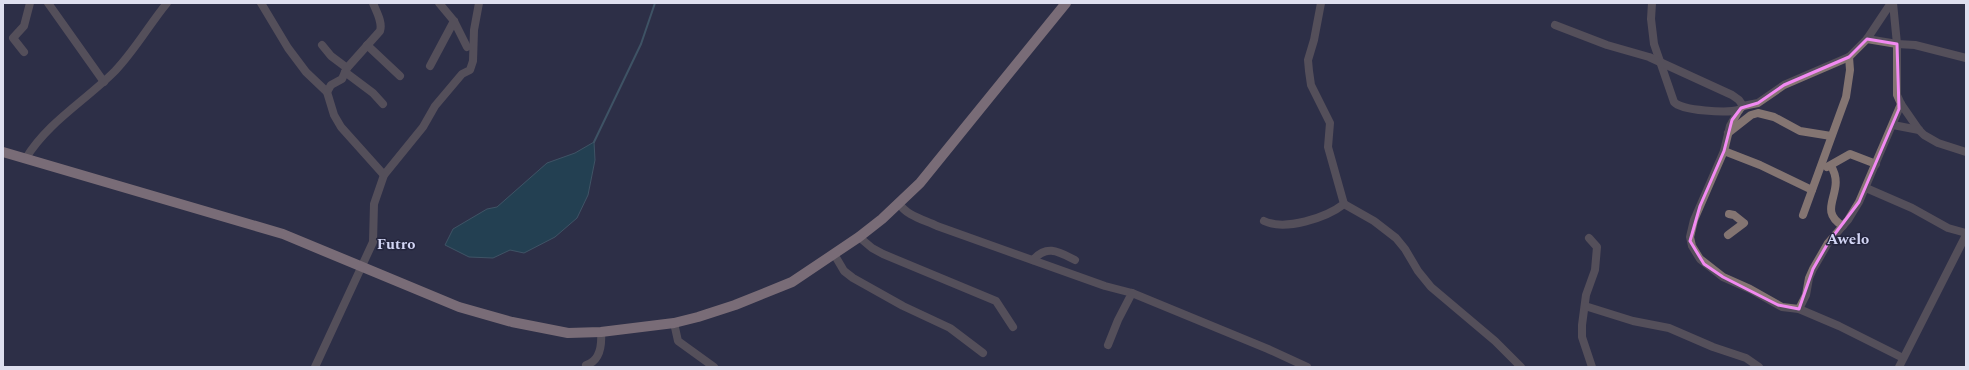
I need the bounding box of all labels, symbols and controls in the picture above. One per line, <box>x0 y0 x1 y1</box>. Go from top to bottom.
district label: Awelo <box>1827 228 1869 251</box>
district label: Futro <box>377 233 415 256</box>

